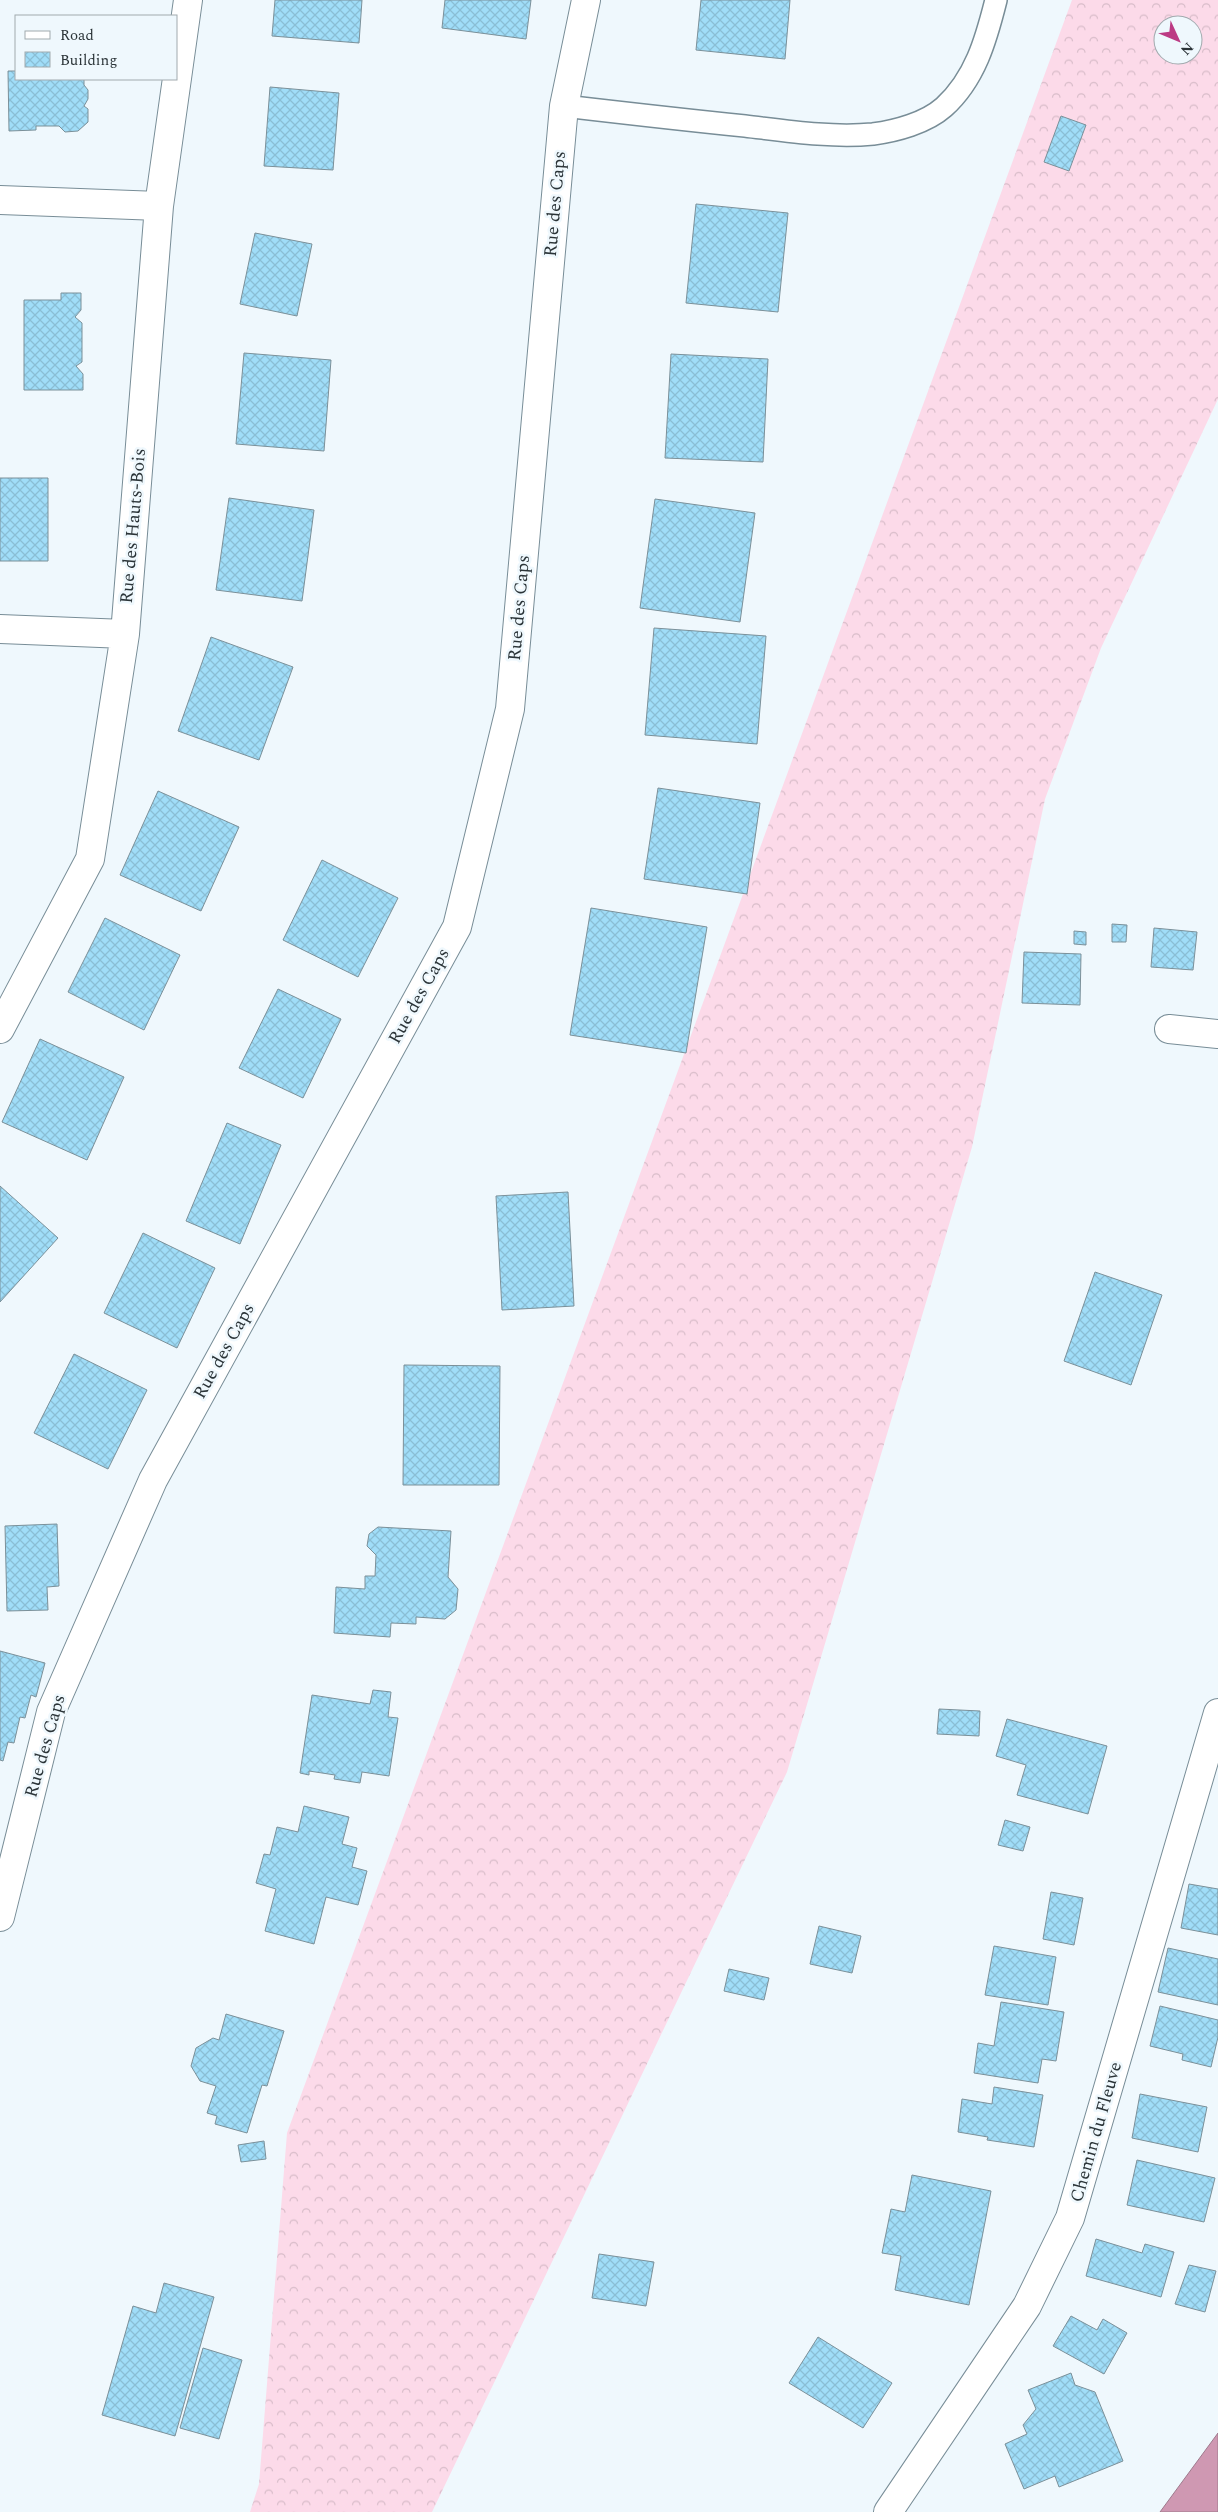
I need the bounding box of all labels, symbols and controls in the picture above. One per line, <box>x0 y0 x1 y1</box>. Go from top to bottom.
legend <box>15 15 178 80</box>
north arrow <box>1153 15 1203 65</box>
text: Road <box>60 24 94 47</box>
text: N <box>1175 37 1199 60</box>
text: Building <box>60 49 117 72</box>
street label: Rue des Caps <box>537 150 573 258</box>
street label: Rue des Hauts-Bois <box>113 447 153 605</box>
street label: Rue des Caps <box>501 554 537 662</box>
street label: Rue des Caps <box>381 943 457 1049</box>
street label: Rue des Caps <box>186 1298 262 1404</box>
street label: Rue des Caps <box>17 1691 73 1801</box>
street label: Chemin du Fleuve <box>1063 2059 1129 2205</box>

